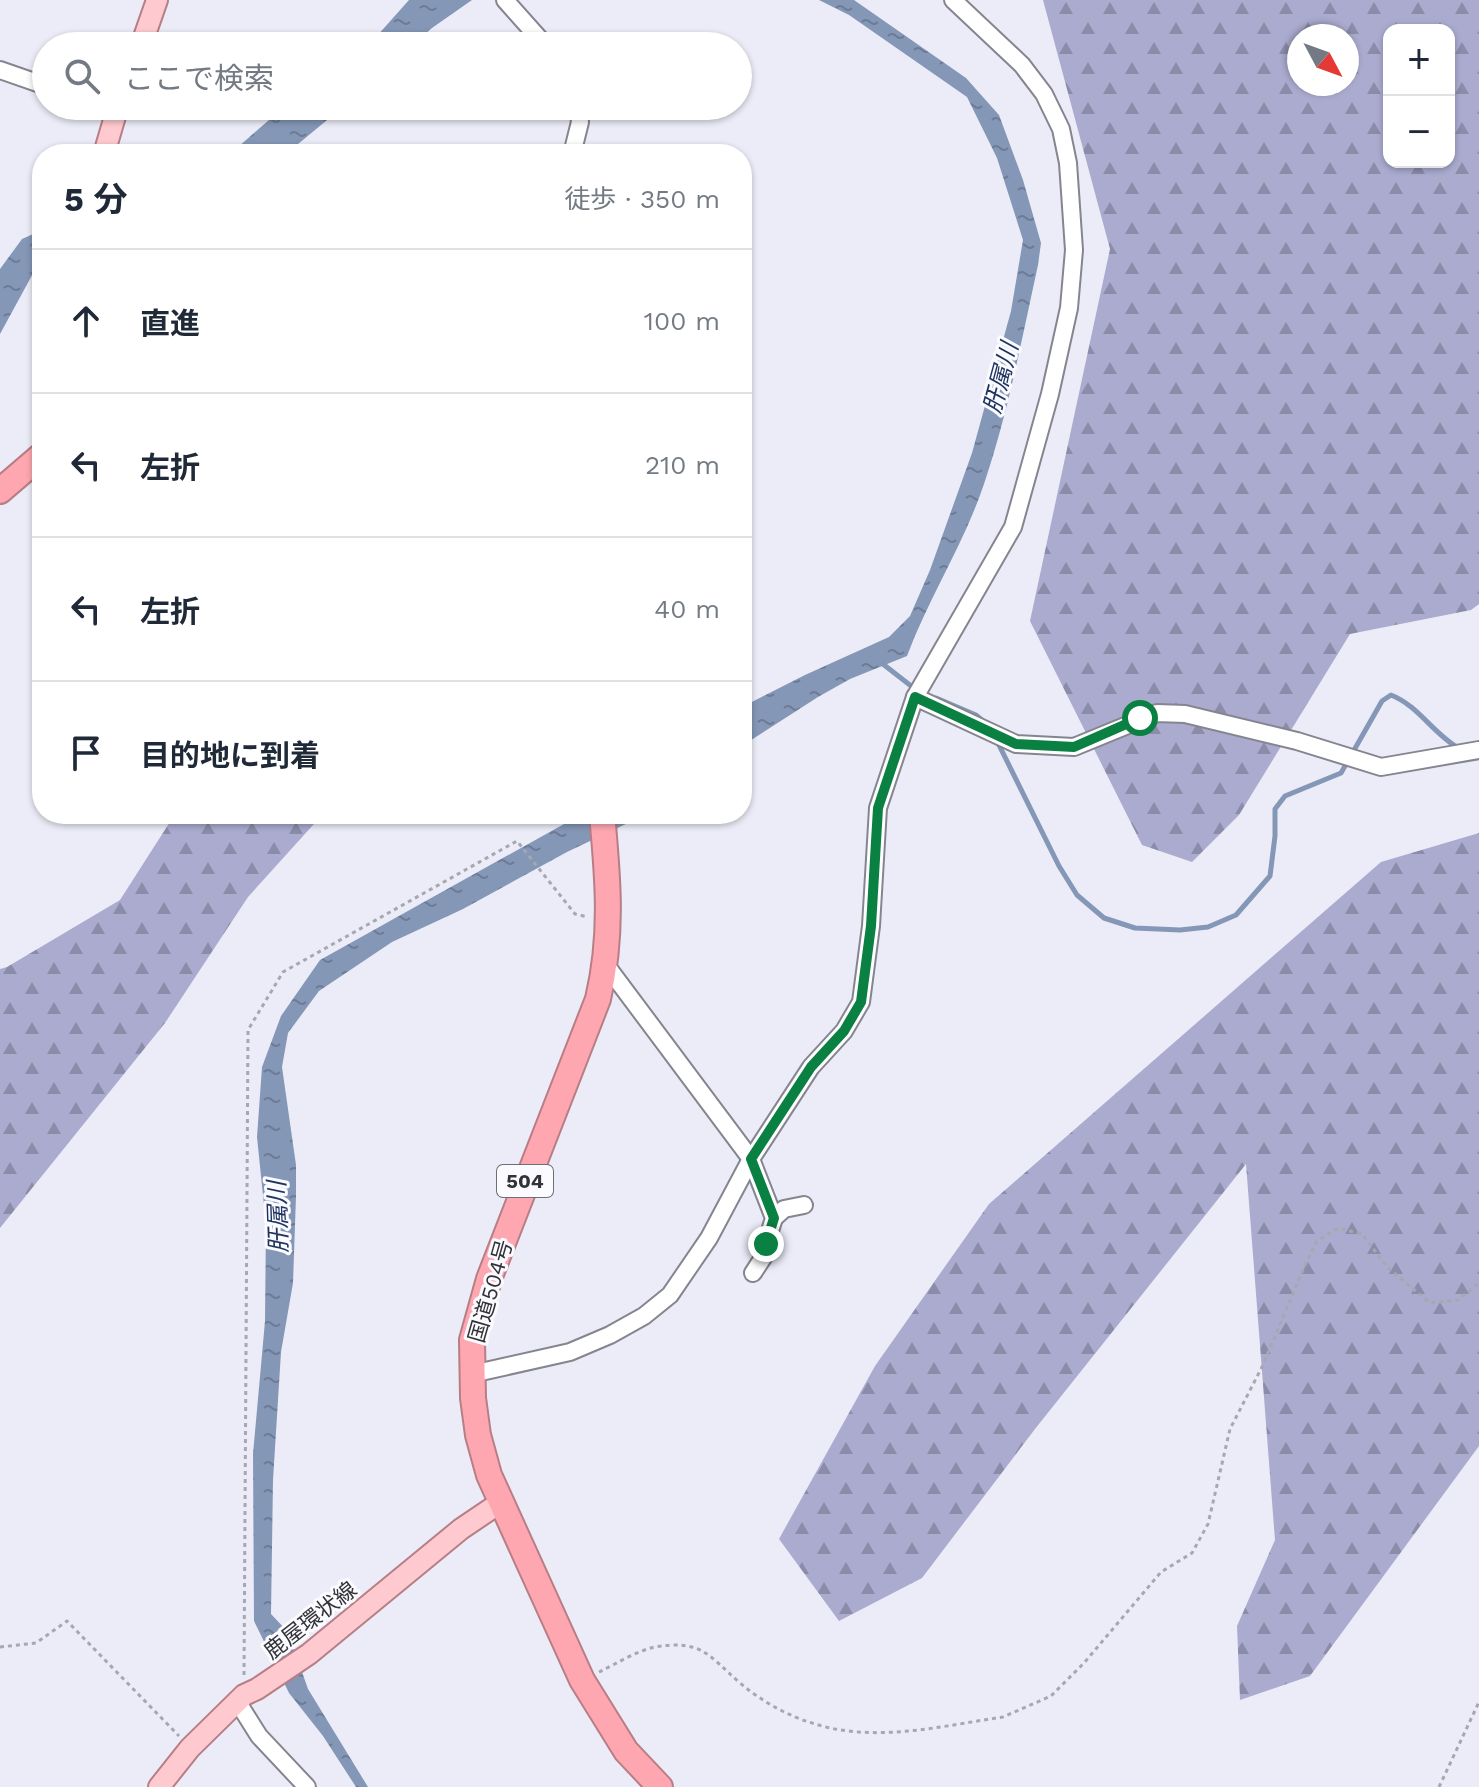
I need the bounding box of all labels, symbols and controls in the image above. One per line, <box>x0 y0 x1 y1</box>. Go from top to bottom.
north arrow <box>1287 24 1359 96</box>
map controls <box>1383 24 1455 168</box>
button: + <box>1383 24 1455 96</box>
search box <box>32 32 752 120</box>
icon: search <box>60 54 104 98</box>
text: ここで検索 <box>124 61 274 96</box>
button: − <box>1383 96 1455 168</box>
text: 5 分 <box>64 179 128 219</box>
text: 徒歩 · 350 m <box>564 184 720 214</box>
icon: ahead <box>64 299 108 343</box>
text: 直進 <box>140 306 200 341</box>
text: 100 m <box>644 306 720 336</box>
water label: 肝属川 <box>978 337 1025 416</box>
icon: left <box>64 443 108 487</box>
text: 左折 <box>140 450 200 485</box>
text: 210 m <box>645 450 720 480</box>
icon: left <box>64 587 108 631</box>
text: 左折 <box>140 594 200 629</box>
text: 40 m <box>654 594 720 624</box>
route start <box>1122 700 1158 736</box>
icon: arrive <box>64 731 108 775</box>
text: 目的地に到着 <box>140 738 320 773</box>
road number: 504 <box>497 1165 553 1197</box>
water label: 肝属川 <box>263 1178 293 1253</box>
route end <box>748 1226 784 1262</box>
street label: 国道504号 <box>464 1237 517 1346</box>
street label: 鹿屋環状線 <box>259 1577 361 1664</box>

